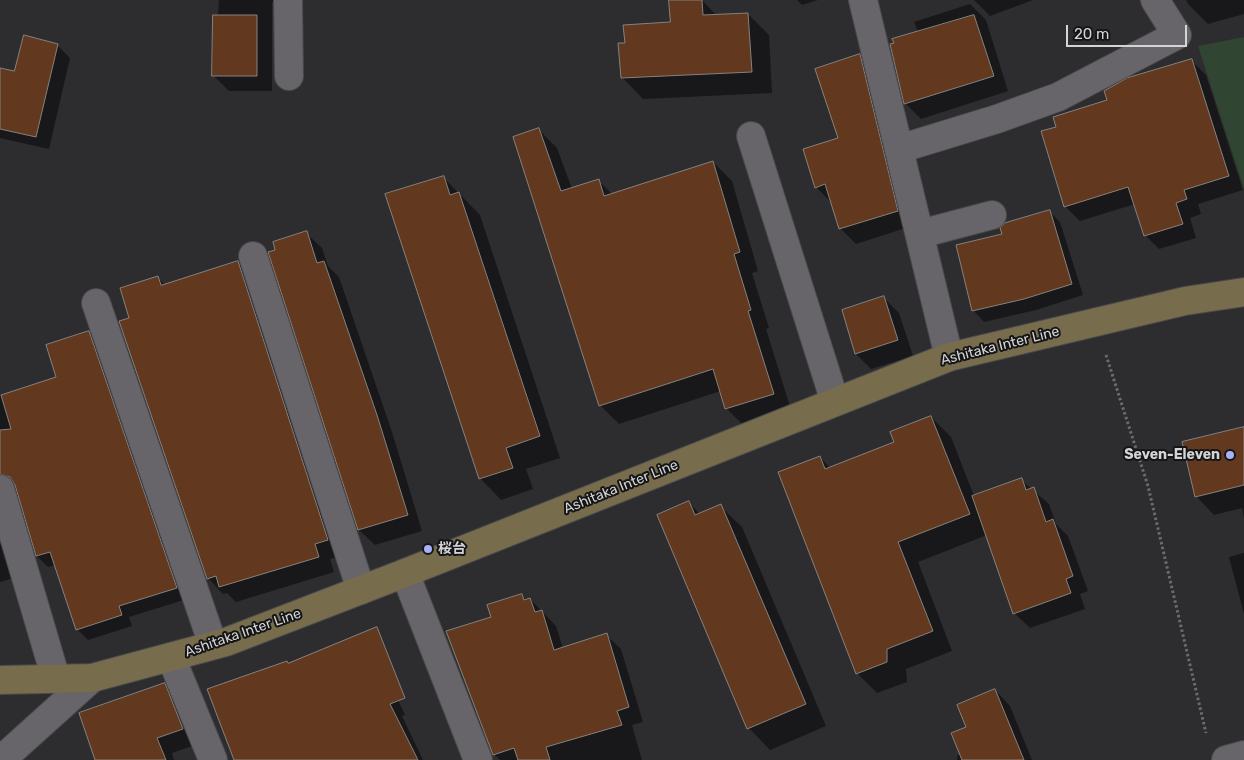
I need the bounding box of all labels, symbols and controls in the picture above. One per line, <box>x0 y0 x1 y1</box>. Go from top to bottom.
scale bar <box>1069 15 1190 47</box>
text: 20 m <box>1074 25 1109 43</box>
street label: Ashitaka Inter Line <box>939 323 1061 369</box>
place label: Seven-Eleven <box>1124 447 1220 463</box>
marker: Seven-Eleven <box>1224 449 1236 461</box>
street label: Ashitaka Inter Line <box>561 456 681 518</box>
place label: 桜台 <box>438 541 466 557</box>
marker: 桜台 <box>422 543 434 555</box>
street label: Ashitaka Inter Line <box>183 605 303 661</box>

